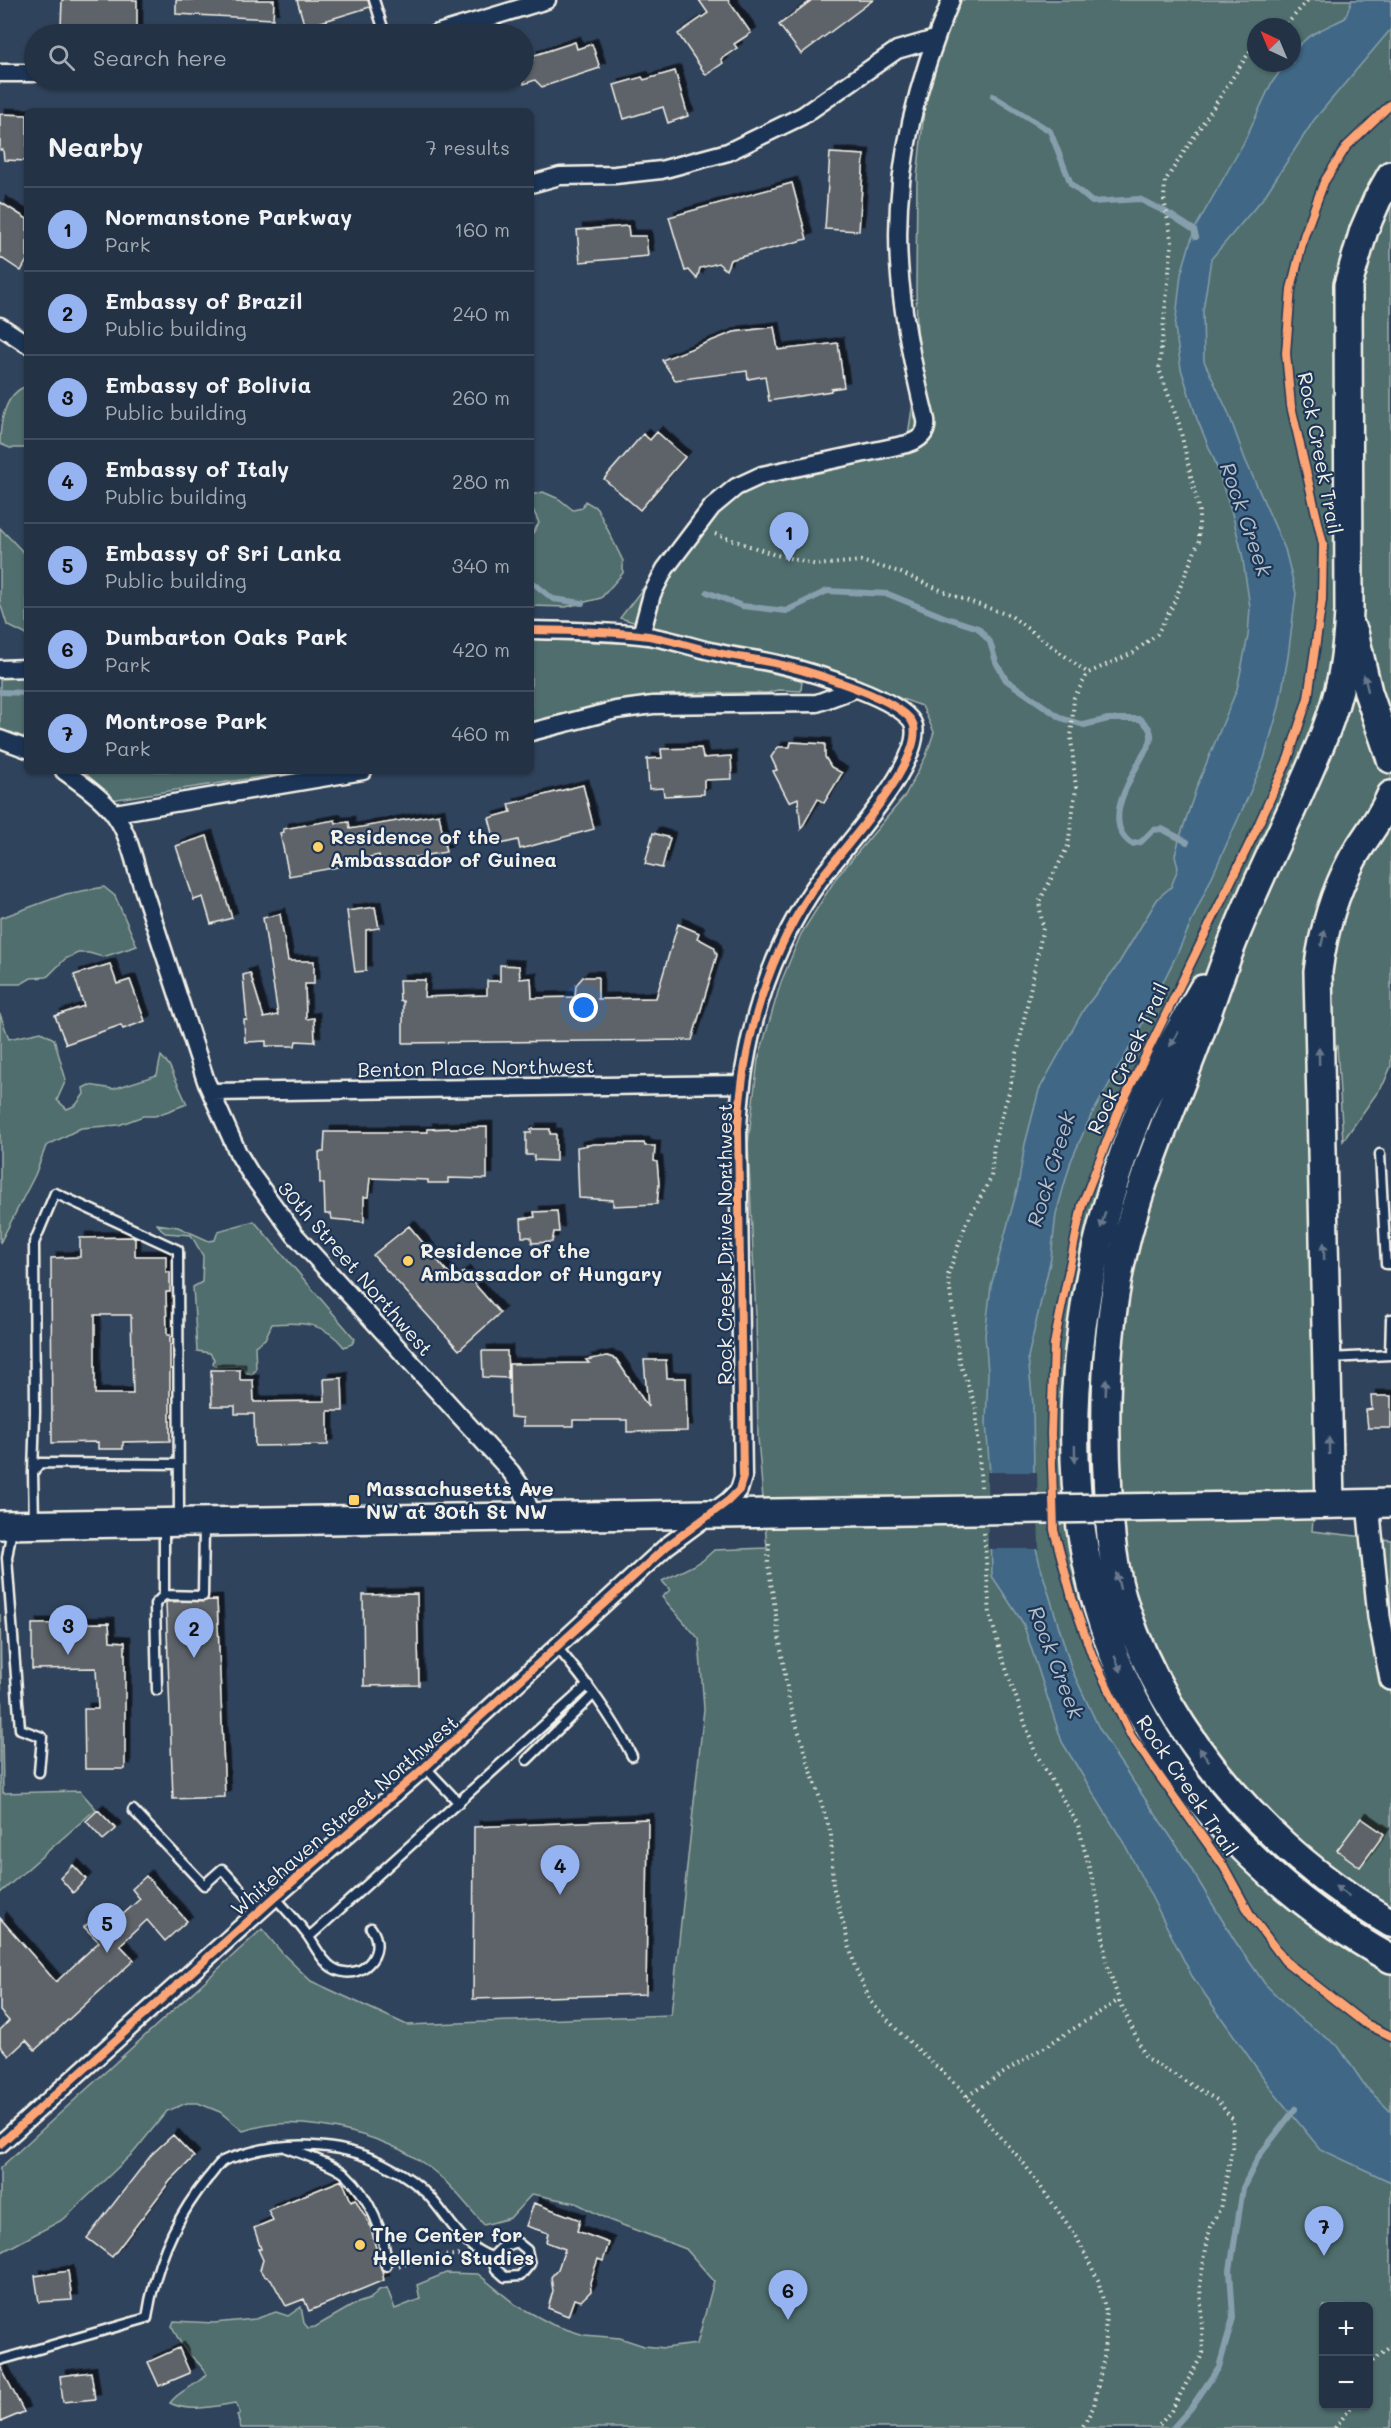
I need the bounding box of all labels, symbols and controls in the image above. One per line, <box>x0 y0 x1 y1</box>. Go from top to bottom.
north arrow <box>1247 18 1301 72</box>
search box <box>24 24 534 90</box>
icon: search <box>45 41 78 74</box>
text: Search here <box>93 43 227 72</box>
text: Nearby <box>48 130 143 164</box>
text: 7 results <box>426 134 510 160</box>
text: Normanstone Parkway <box>105 202 352 231</box>
text: 1 <box>63 216 72 242</box>
text: 160 m <box>454 216 510 242</box>
text: Park <box>105 231 150 257</box>
text: Embassy of Brazil <box>105 286 302 315</box>
text: 2 <box>62 300 73 326</box>
text: 240 m <box>452 300 510 326</box>
text: Public building <box>105 315 247 341</box>
text: Embassy of Bolivia <box>105 370 311 399</box>
street label: Rock Creek Trail <box>1293 370 1349 536</box>
text: 3 <box>62 384 74 410</box>
text: 260 m <box>452 384 510 410</box>
text: Public building <box>105 399 247 425</box>
text: Embassy of Italy <box>105 454 289 483</box>
water label: Rock Creek <box>1215 458 1279 580</box>
text: 4 <box>61 468 74 494</box>
text: 280 m <box>452 468 510 494</box>
text: Public building <box>105 483 247 509</box>
pin: 1 <box>770 512 808 562</box>
text: Embassy of Sri Lanka <box>105 538 342 567</box>
text: 5 <box>62 552 73 578</box>
text: 340 m <box>452 552 510 578</box>
text: Public building <box>105 567 247 593</box>
text: Dumbarton Oaks Park <box>105 622 348 651</box>
text: 6 <box>61 636 74 662</box>
text: 420 m <box>452 636 510 662</box>
text: Park <box>105 651 150 677</box>
one-way arrow <box>1361 674 1371 693</box>
text: Montrose Park <box>105 706 267 735</box>
text: 7 <box>62 720 73 746</box>
text: 460 m <box>452 720 510 746</box>
text: Park <box>105 735 150 761</box>
place label: Residence of the Ambassador of Guinea <box>330 823 557 872</box>
marker: Residence of the Ambassador of Guinea <box>311 840 325 854</box>
one-way arrow <box>1319 929 1329 948</box>
street label: Rock Creek Trail <box>1080 978 1174 1138</box>
your location <box>569 993 598 1022</box>
one-way arrow <box>1169 1030 1179 1047</box>
one-way arrow <box>1314 1047 1324 1066</box>
street label: Benton Place Northwest <box>357 1052 595 1082</box>
street label: Rock Creek Drive Northwest <box>711 1103 737 1385</box>
water label: Rock Creek <box>1020 1107 1081 1230</box>
street label: 30th Street Northwest <box>273 1175 439 1361</box>
one-way arrow <box>1098 1211 1107 1229</box>
place label: Residence of the Ambassador of Hungary <box>420 1237 662 1286</box>
one-way arrow <box>1319 1241 1329 1260</box>
marker: Residence of the Ambassador of Hungary <box>401 1254 415 1268</box>
one-way arrow <box>1101 1377 1111 1396</box>
one-way arrow <box>1324 1436 1333 1455</box>
one-way arrow <box>1071 1445 1080 1464</box>
place label: Massachusetts Ave NW at 30th St NW <box>366 1475 554 1524</box>
marker: Massachusetts Ave NW at 30th St NW <box>347 1493 361 1507</box>
one-way arrow <box>1113 1572 1122 1590</box>
water label: Rock Creek <box>1023 1602 1091 1723</box>
pin: 3 <box>48 1606 88 1655</box>
pin: 2 <box>174 1608 214 1658</box>
one-way arrow <box>1113 1656 1123 1674</box>
street label: Whitehaven Street Northwest <box>225 1709 463 1921</box>
street label: Rock Creek Trail <box>1131 1710 1245 1860</box>
one-way arrow <box>1198 1747 1210 1762</box>
pin: 4 <box>540 1846 580 1895</box>
one-way arrow <box>1334 1885 1350 1897</box>
pin: 5 <box>88 1904 126 1953</box>
pin: 7 <box>1304 2206 1344 2256</box>
place label: The Center for Hellenic Studies <box>372 2221 534 2270</box>
marker: The Center for Hellenic Studies <box>353 2238 367 2252</box>
pin: 6 <box>768 2270 808 2320</box>
map controls <box>1319 2302 1373 2410</box>
button: + <box>1319 2302 1373 2356</box>
button: − <box>1319 2356 1373 2410</box>

